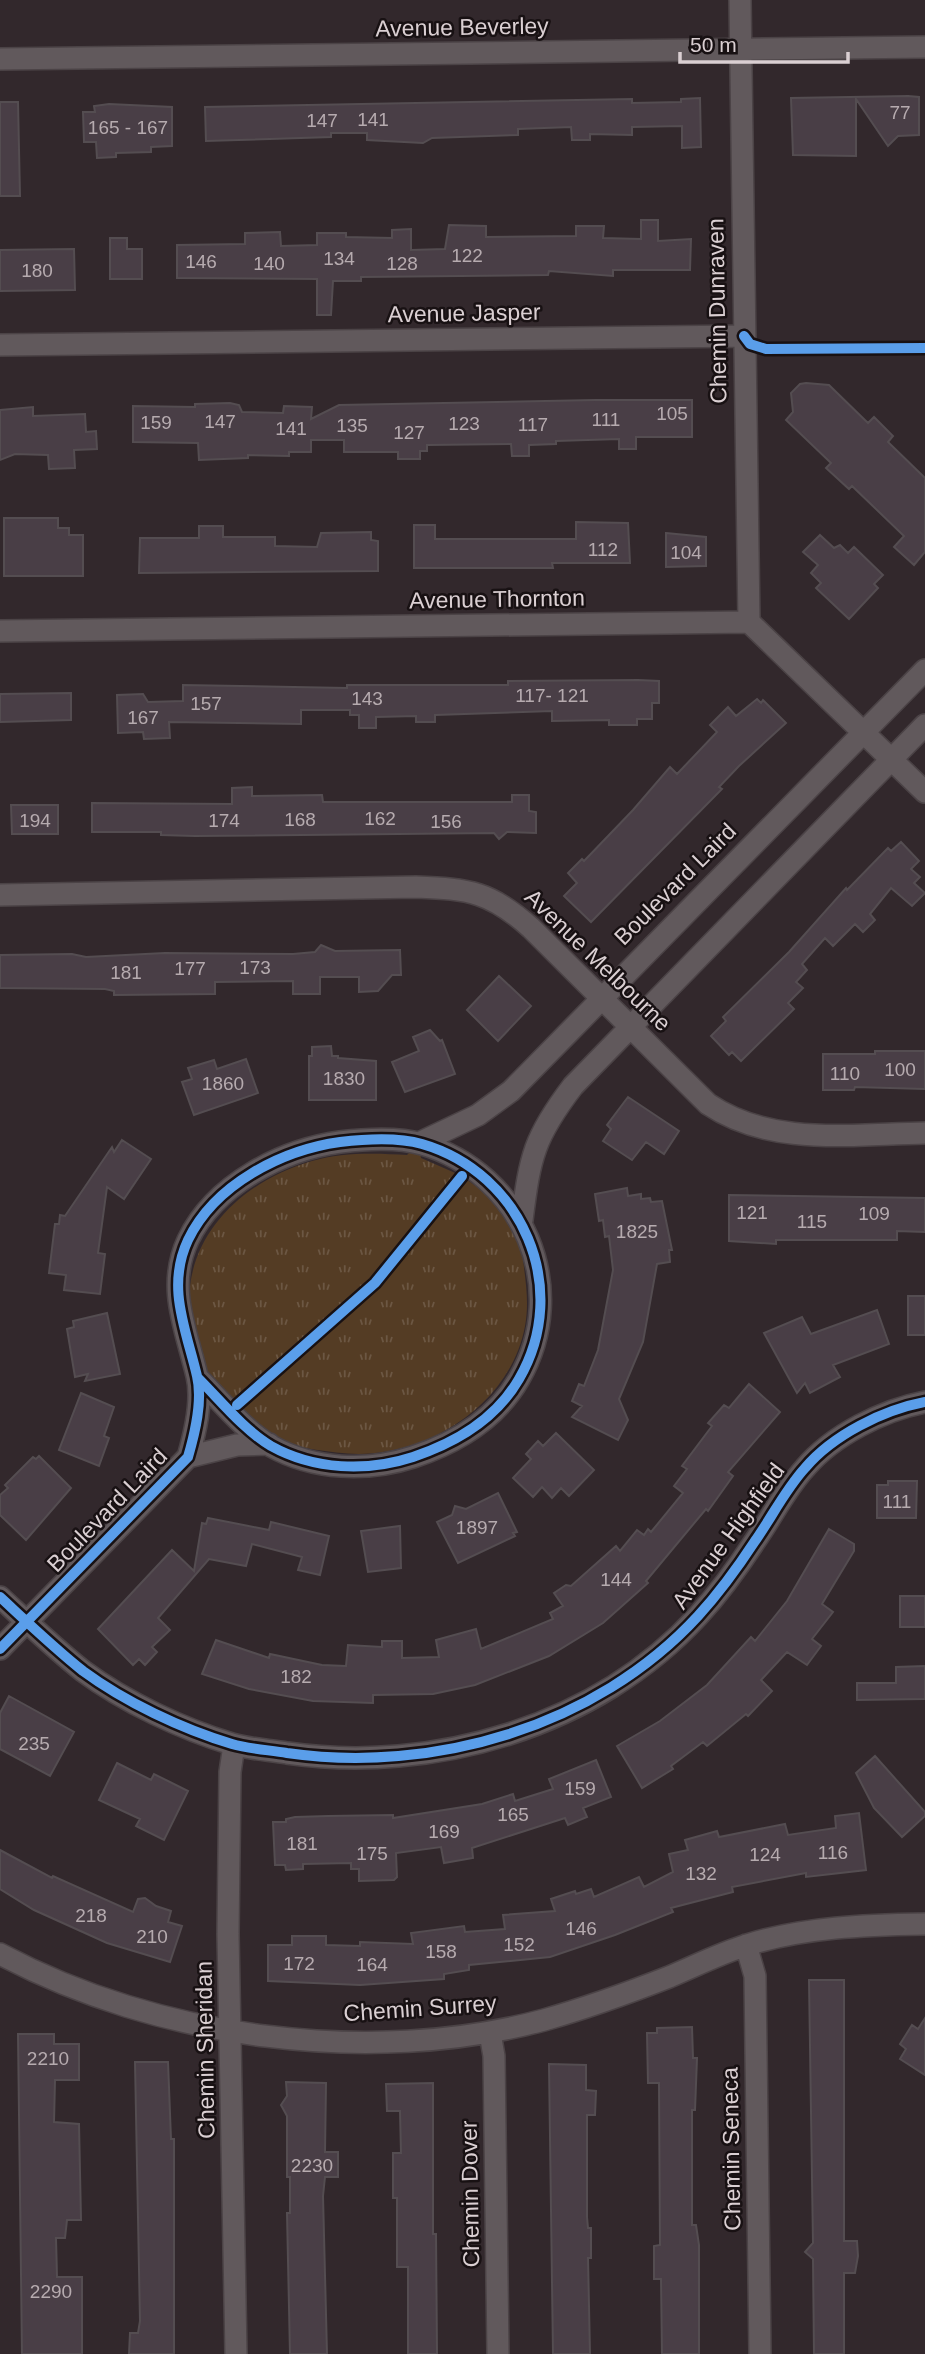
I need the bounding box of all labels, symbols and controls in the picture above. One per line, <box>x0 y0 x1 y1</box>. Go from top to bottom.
street label: Avenue Beverley <box>375 12 549 42</box>
scale bar <box>680 21 848 65</box>
text: 50 m <box>690 33 737 56</box>
house number: 77 <box>889 102 911 123</box>
house number: 141 <box>357 109 389 130</box>
house number: 147 <box>306 110 338 131</box>
house number: 165 - 167 <box>88 117 168 138</box>
street label: Chemin Dunraven <box>702 218 732 404</box>
house number: 122 <box>451 245 483 266</box>
house number: 134 <box>323 248 355 269</box>
house number: 146 <box>185 251 217 272</box>
house number: 140 <box>253 253 285 274</box>
house number: 128 <box>386 253 418 274</box>
house number: 180 <box>21 260 53 281</box>
street label: Avenue Jasper <box>387 299 541 327</box>
house number: 105 <box>656 403 688 424</box>
house number: 111 <box>592 409 620 430</box>
house number: 147 <box>204 411 236 432</box>
house number: 159 <box>140 412 172 433</box>
house number: 123 <box>448 413 480 434</box>
house number: 117 <box>518 414 548 435</box>
house number: 135 <box>336 415 368 436</box>
house number: 141 <box>275 418 307 439</box>
house number: 127 <box>393 422 425 443</box>
house number: 112 <box>588 539 618 560</box>
house number: 104 <box>670 542 702 563</box>
street label: Avenue Thornton <box>409 584 585 614</box>
house number: 117- 121 <box>515 685 589 706</box>
house number: 143 <box>351 688 383 709</box>
house number: 157 <box>190 693 222 714</box>
house number: 167 <box>127 707 159 728</box>
house number: 162 <box>364 808 396 829</box>
house number: 168 <box>284 809 316 830</box>
house number: 194 <box>19 810 51 831</box>
house number: 174 <box>208 810 240 831</box>
house number: 156 <box>430 811 462 832</box>
street label: Boulevard Laird <box>609 818 741 950</box>
street label: Avenue Melbourne <box>520 884 676 1036</box>
house number: 173 <box>239 957 271 978</box>
house number: 177 <box>174 958 206 979</box>
house number: 181 <box>110 962 142 983</box>
house number: 100 <box>884 1059 916 1080</box>
house number: 110 <box>830 1063 860 1084</box>
house number: 1830 <box>323 1068 365 1089</box>
house number: 1860 <box>202 1073 244 1094</box>
house number: 121 <box>736 1202 768 1223</box>
house number: 109 <box>858 1203 890 1224</box>
house number: 115 <box>797 1211 827 1232</box>
house number: 1825 <box>616 1221 658 1242</box>
street label: Boulevard Laird <box>42 1443 172 1577</box>
street label: Avenue Highfield <box>666 1458 790 1614</box>
house number: 111 <box>883 1491 911 1512</box>
house number: 1897 <box>456 1517 498 1538</box>
house number: 144 <box>600 1569 632 1590</box>
house number: 182 <box>280 1666 312 1687</box>
house number: 235 <box>18 1733 50 1754</box>
house number: 159 <box>564 1778 596 1799</box>
house number: 165 <box>497 1804 529 1825</box>
house number: 169 <box>428 1821 460 1842</box>
house number: 181 <box>286 1833 318 1854</box>
house number: 116 <box>818 1842 848 1863</box>
house number: 175 <box>356 1843 388 1864</box>
house number: 124 <box>749 1844 781 1865</box>
house number: 132 <box>685 1863 717 1884</box>
house number: 218 <box>75 1905 107 1926</box>
house number: 146 <box>565 1918 597 1939</box>
house number: 210 <box>136 1926 168 1947</box>
house number: 152 <box>503 1934 535 1955</box>
house number: 158 <box>425 1941 457 1962</box>
house number: 172 <box>283 1953 315 1974</box>
house number: 164 <box>356 1954 388 1975</box>
street label: Chemin Sheridan <box>190 1961 220 2139</box>
street label: Chemin Surrey <box>343 1990 498 2026</box>
house number: 2210 <box>27 2048 69 2069</box>
street label: Chemin Seneca <box>717 2067 745 2231</box>
street label: Chemin Dover <box>456 2120 484 2268</box>
house number: 2230 <box>291 2155 333 2176</box>
house number: 2290 <box>30 2281 72 2302</box>

